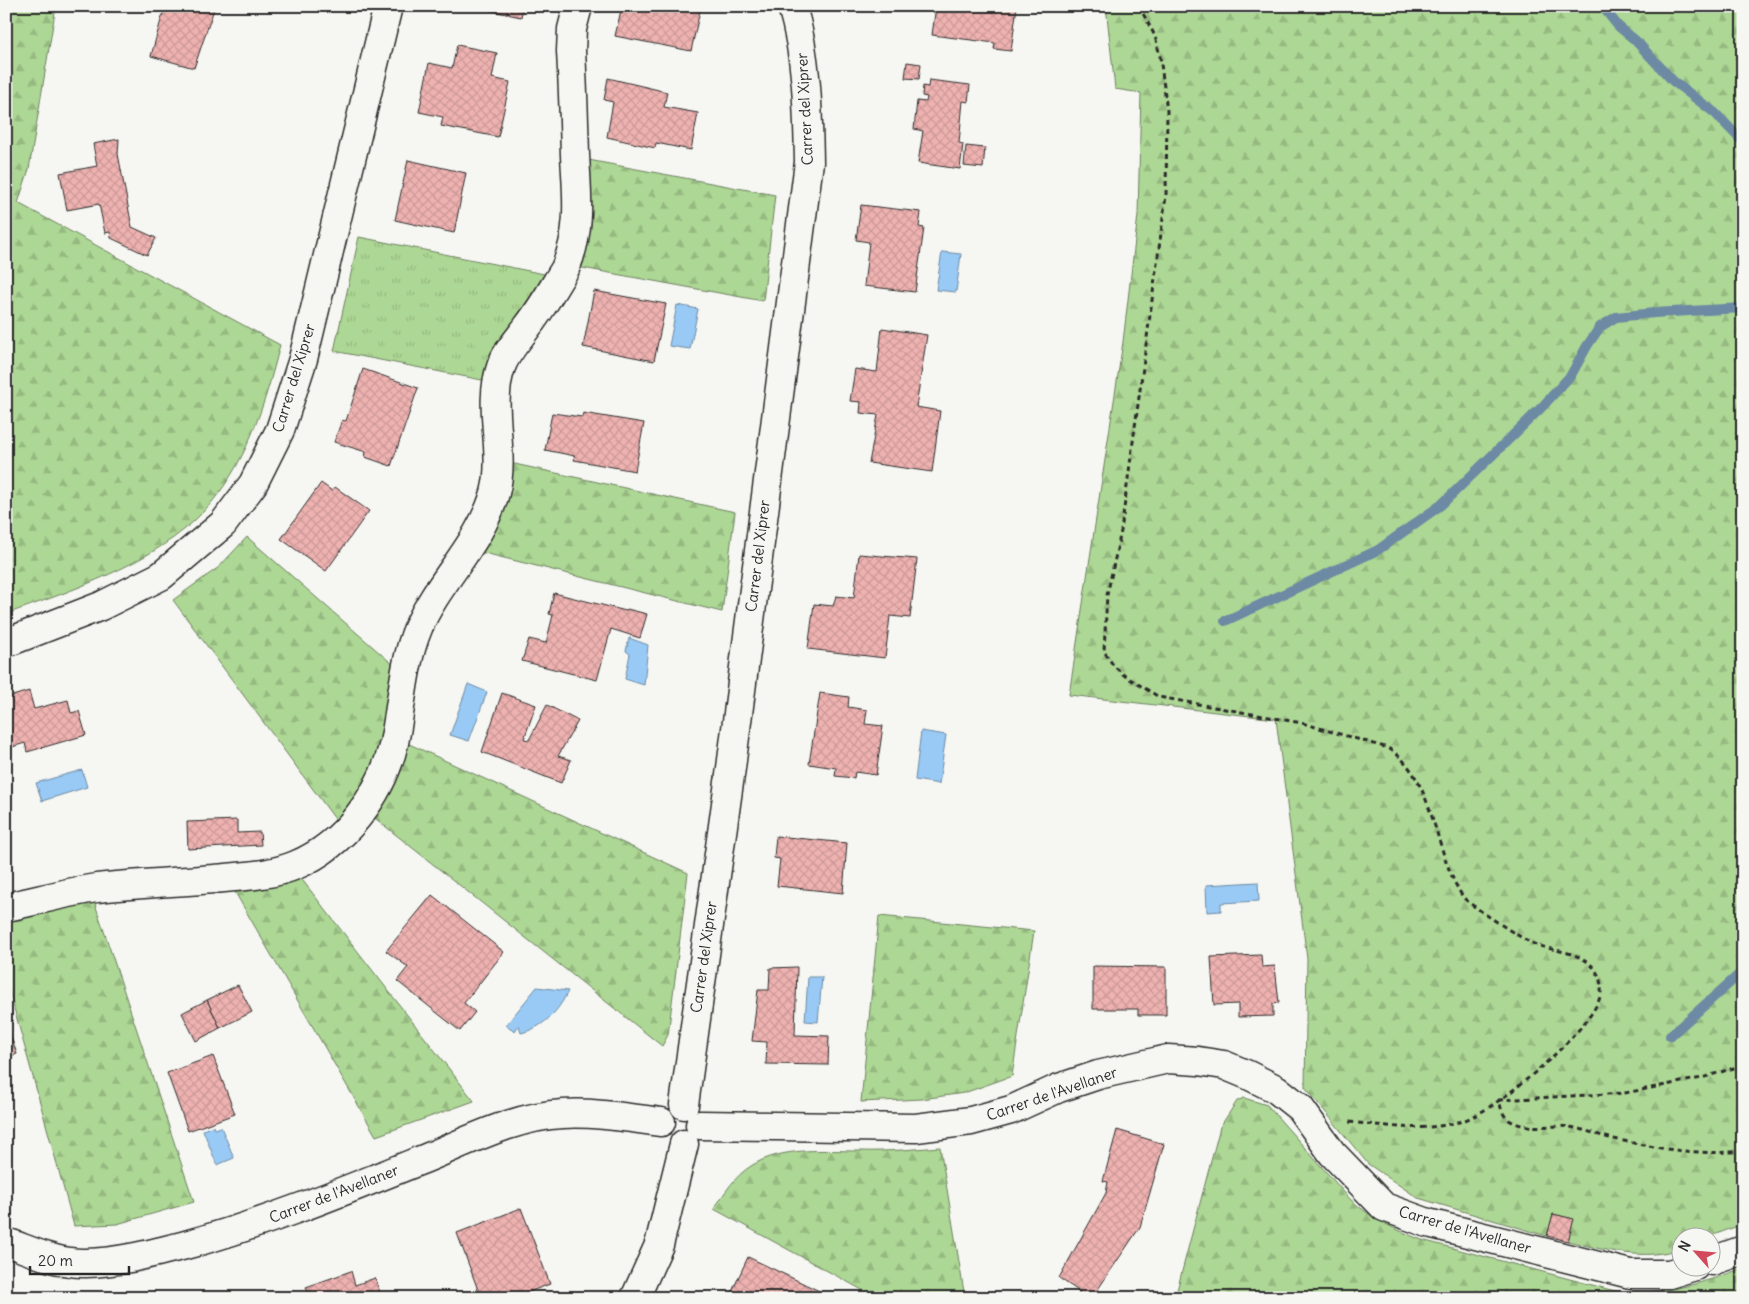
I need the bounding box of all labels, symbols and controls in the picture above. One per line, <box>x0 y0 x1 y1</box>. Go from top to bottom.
street label: Carrer del Xiprer <box>792 52 817 166</box>
street label: Carrer del Xiprer <box>268 321 319 435</box>
street label: Carrer del Xiprer <box>741 499 774 613</box>
street label: Carrer del Xiprer <box>686 900 721 1014</box>
street label: Carrer de l'Avellaner <box>984 1062 1120 1125</box>
street label: Carrer de l'Avellaner <box>266 1160 401 1227</box>
street label: Carrer de l'Avellaner <box>1397 1202 1534 1258</box>
north arrow <box>1672 1226 1722 1276</box>
text: N <box>1674 1238 1695 1254</box>
scale bar <box>30 1244 129 1276</box>
text: 20 m <box>38 1251 73 1270</box>

